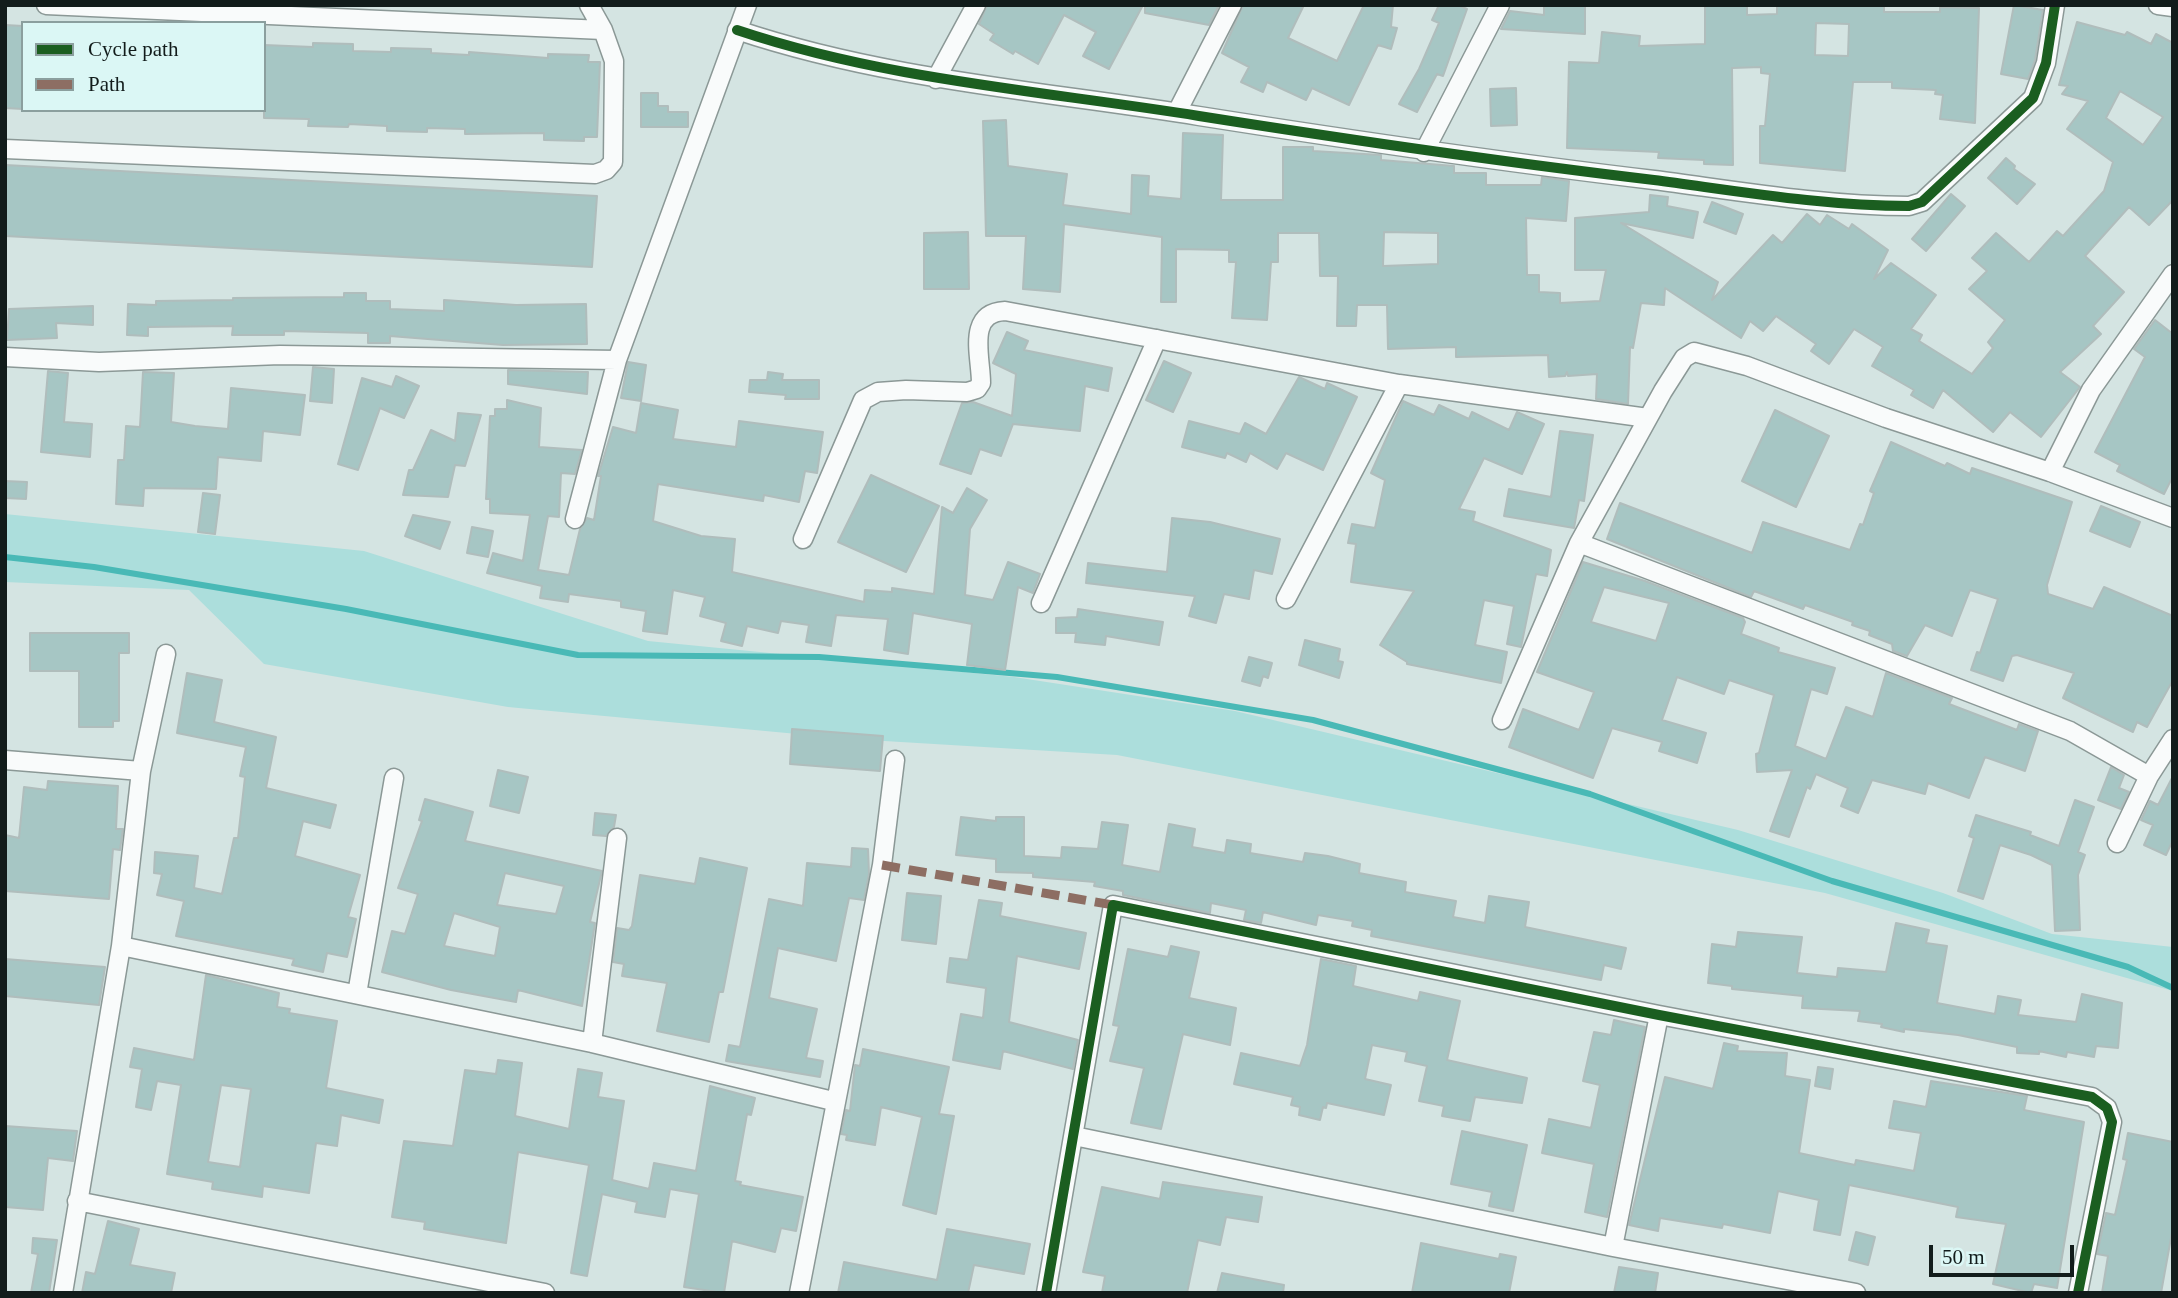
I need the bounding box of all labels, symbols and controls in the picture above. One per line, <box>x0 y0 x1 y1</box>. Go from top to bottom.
legend <box>21 21 266 112</box>
text: Cycle path <box>88 37 178 61</box>
text: Path <box>88 72 125 96</box>
scale bar <box>1933 1232 2078 1276</box>
text: 50 m <box>1942 1245 1985 1269</box>

